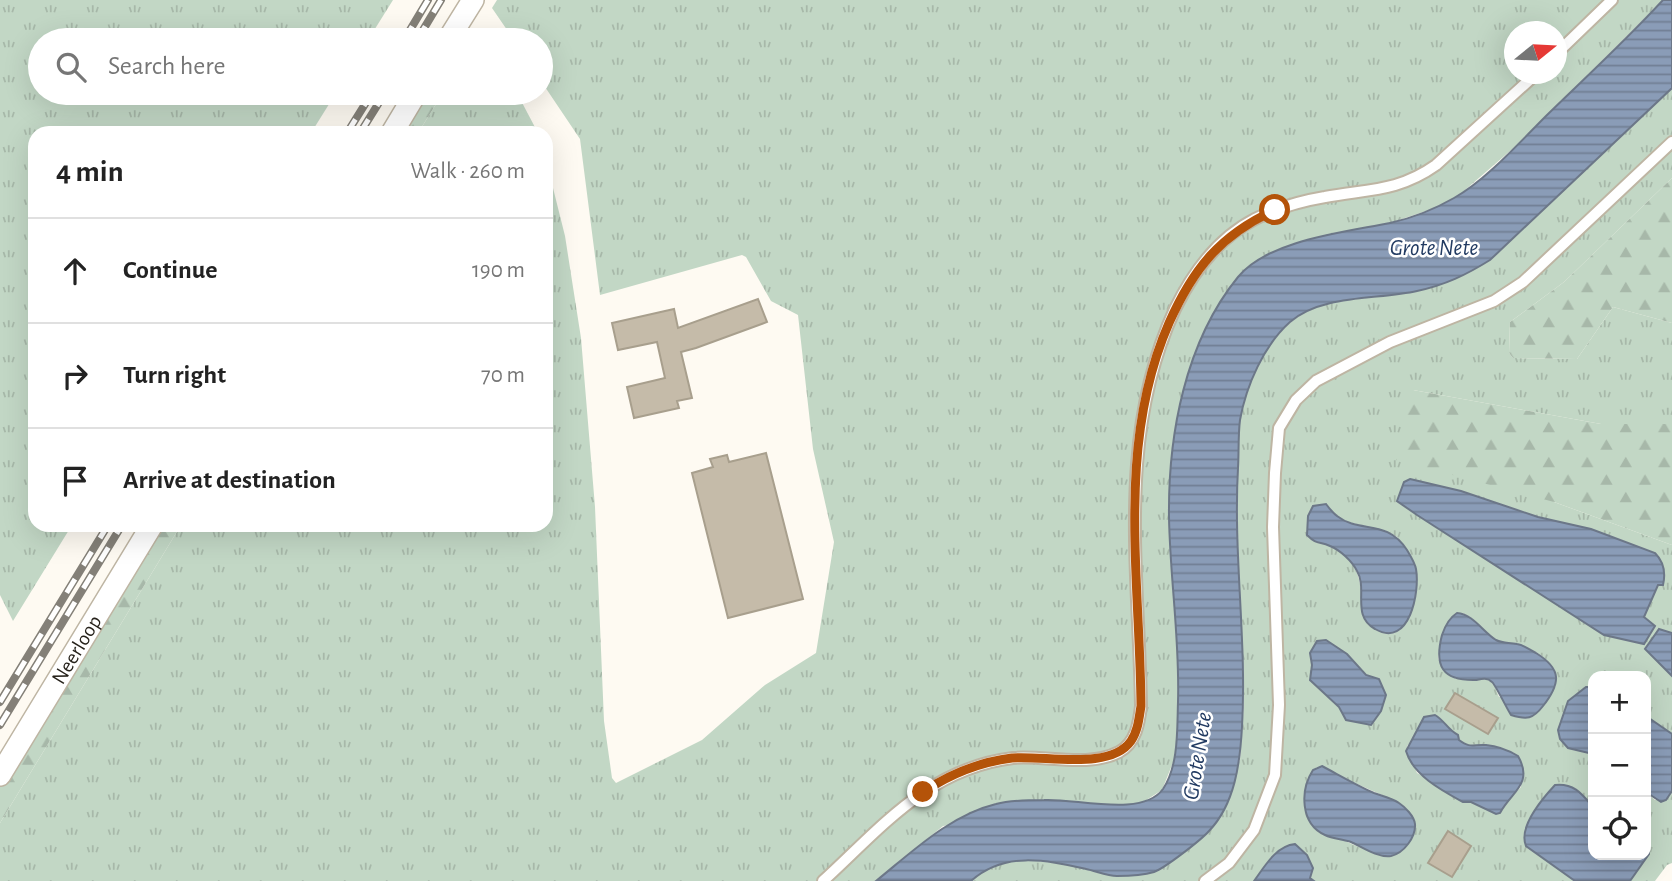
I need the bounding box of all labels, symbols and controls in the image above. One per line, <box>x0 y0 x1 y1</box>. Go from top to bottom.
north arrow <box>1504 21 1567 84</box>
search box <box>28 28 553 105</box>
icon: search <box>52 48 90 86</box>
text: Search here <box>108 53 226 79</box>
text: 4 min <box>56 157 124 187</box>
text: Walk · 260 m <box>410 160 525 183</box>
route start <box>1259 194 1290 225</box>
water label: Grote Nete <box>1390 237 1478 260</box>
icon: ahead <box>56 252 94 290</box>
text: Continue <box>123 257 218 283</box>
text: 190 m <box>472 259 525 282</box>
icon: right <box>56 357 94 395</box>
text: Turn right <box>123 362 226 388</box>
text: 70 m <box>481 364 525 387</box>
icon: arrive <box>56 462 94 500</box>
text: Arrive at destination <box>123 467 336 493</box>
street label: Neerloop <box>47 611 105 688</box>
map controls <box>1588 671 1651 860</box>
button: + <box>1588 671 1651 734</box>
water label: Grote Nete <box>1180 710 1216 801</box>
button: − <box>1588 734 1651 797</box>
route end <box>907 776 938 807</box>
button: locate <box>1588 797 1651 860</box>

